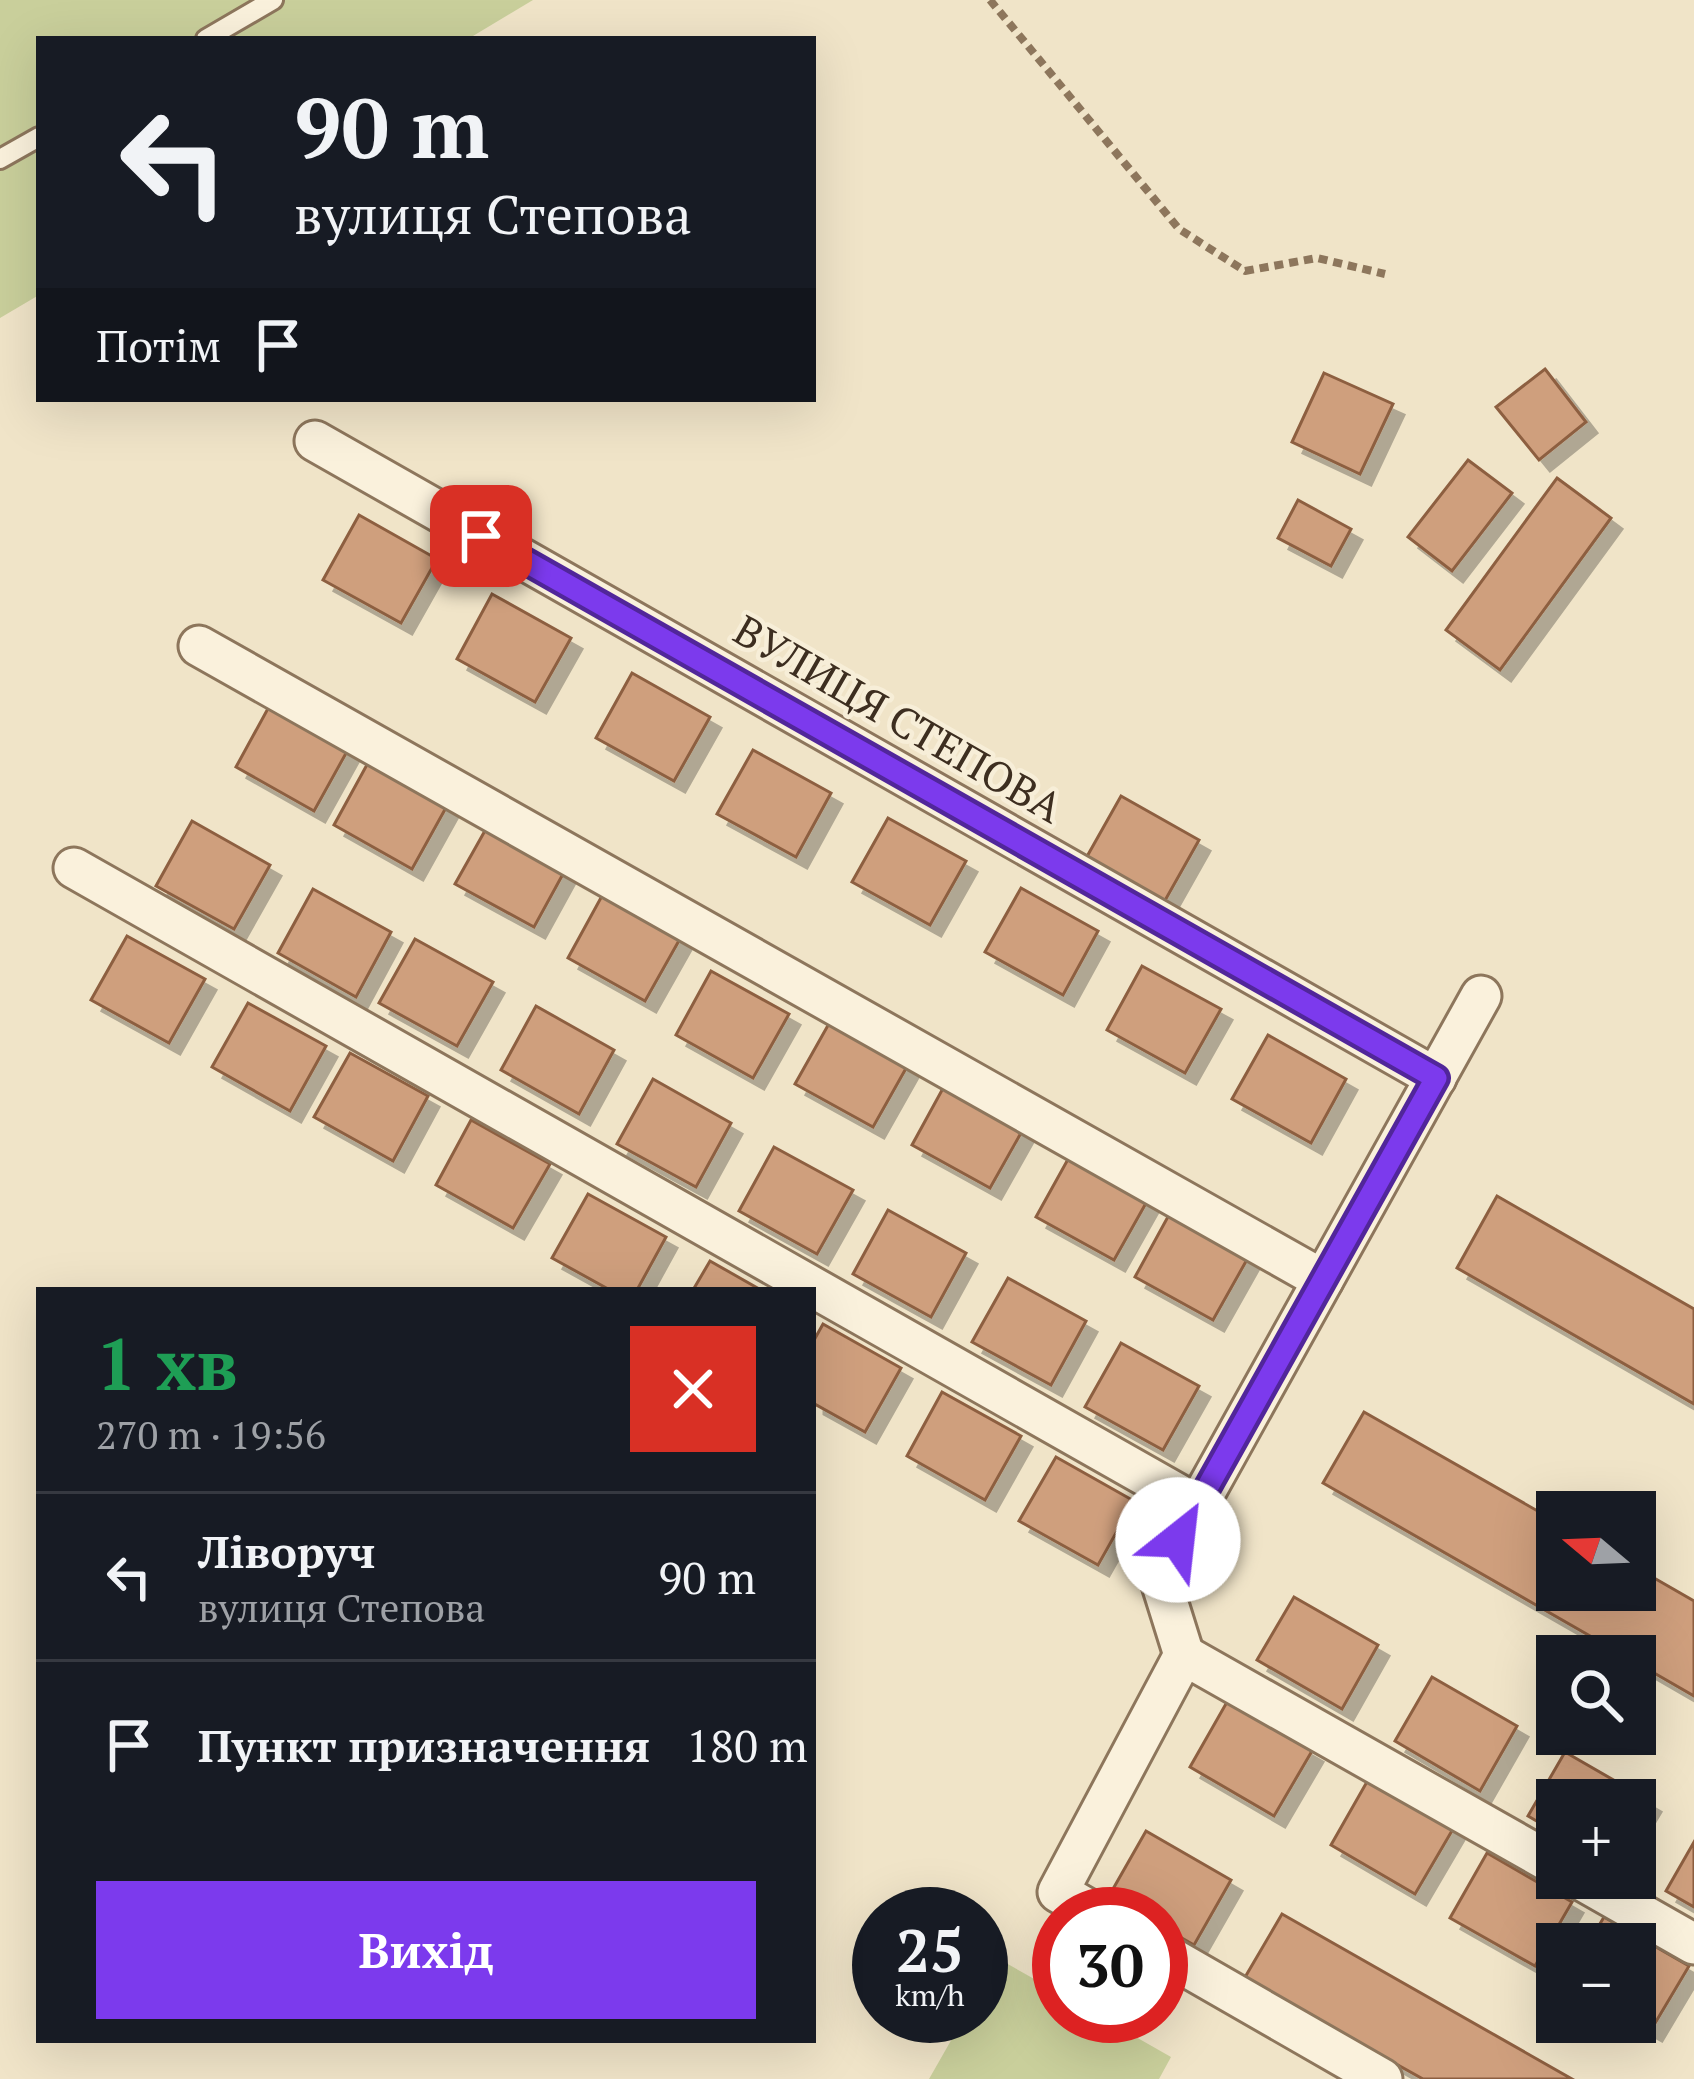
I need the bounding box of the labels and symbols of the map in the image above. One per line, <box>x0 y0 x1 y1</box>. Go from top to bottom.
pin <box>430 485 532 587</box>
street label: ВУЛИЦЯ СТЕПОВА <box>725 601 1074 835</box>
position arrow <box>1115 1477 1241 1603</box>
north arrow <box>1536 1491 1656 1611</box>
speed limit sign: 30 <box>1032 1887 1188 2043</box>

